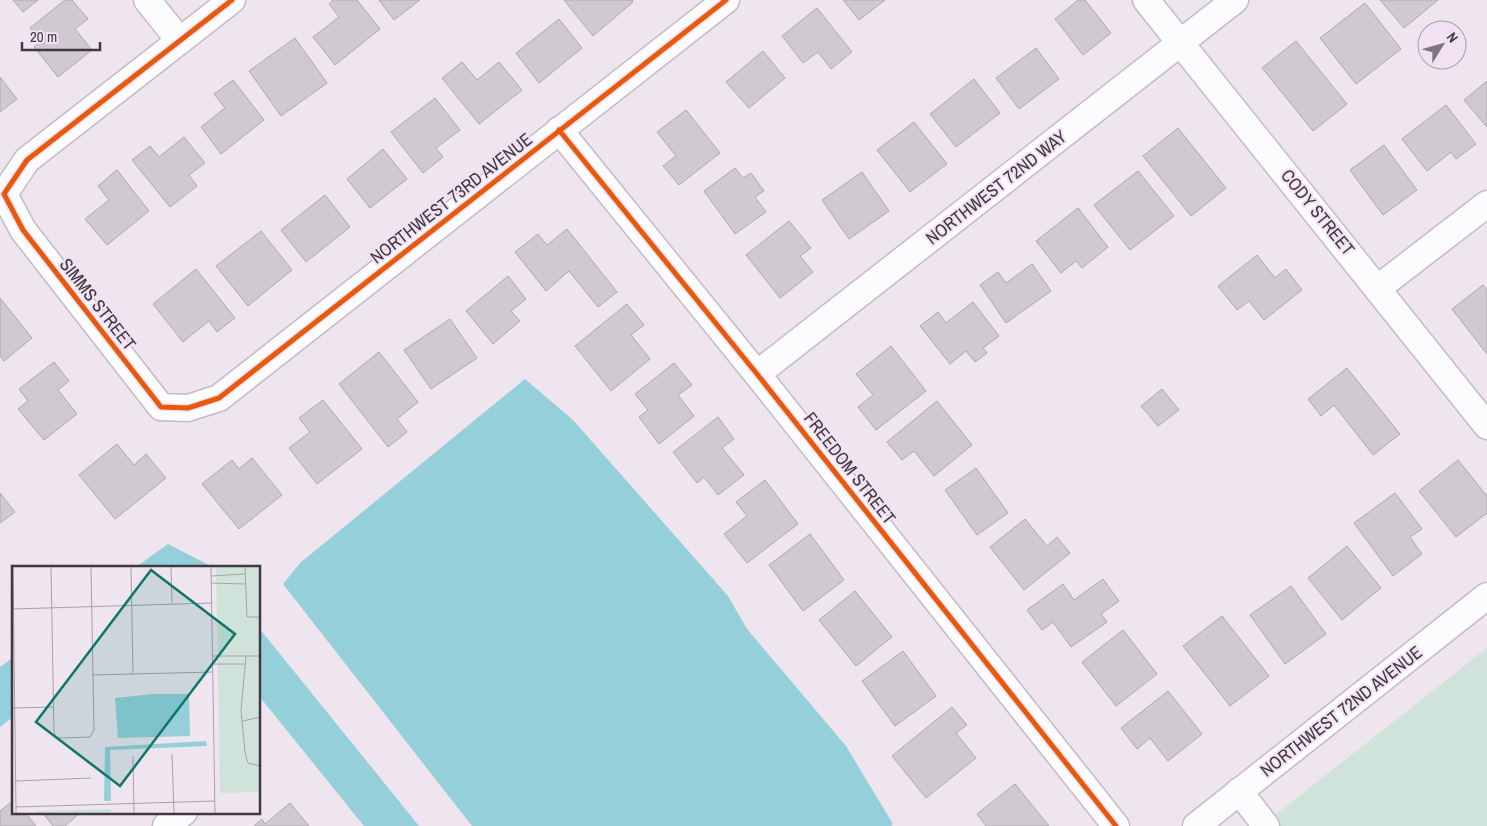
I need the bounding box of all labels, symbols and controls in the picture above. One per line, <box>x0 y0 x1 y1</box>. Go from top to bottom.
scale bar <box>22 20 100 52</box>
north arrow <box>1417 20 1467 70</box>
text: 20 m <box>30 26 57 47</box>
text: N <box>1443 28 1462 46</box>
street label: NORTHWEST 72ND WAY <box>920 124 1072 250</box>
street label: NORTHWEST 73RD AVENUE <box>365 127 537 269</box>
street label: CODY STREET <box>1275 163 1361 261</box>
street label: SIMMS STREET <box>54 253 142 355</box>
street label: FREEDOM STREET <box>798 407 902 529</box>
inset map <box>12 566 260 814</box>
street label: NORTHWEST 72ND AVENUE <box>1255 640 1427 782</box>

